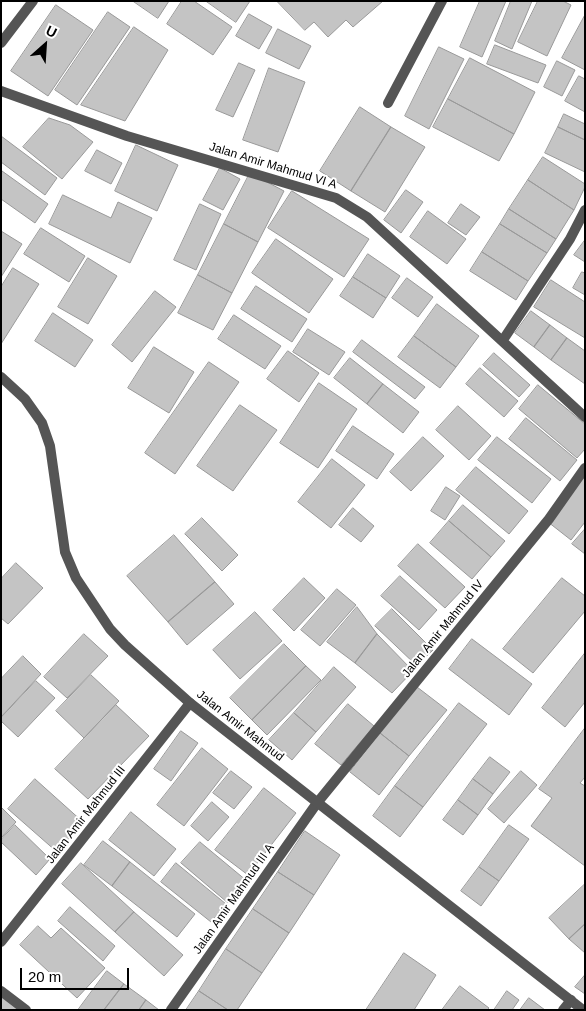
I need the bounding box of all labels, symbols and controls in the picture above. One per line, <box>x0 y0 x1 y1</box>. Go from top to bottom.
north arrow <box>20 20 70 70</box>
text: U <box>44 22 60 41</box>
street label: Jalan Amir Mahmud VI A <box>207 140 339 192</box>
street label: Jalan Amir Mahmud IV <box>399 577 487 681</box>
street label: Jalan Amir Mahmud <box>194 687 286 765</box>
street label: Jalan Amir Mahmud III <box>43 763 129 867</box>
street label: Jalan Amir Mahmud III A <box>190 841 278 957</box>
scale bar <box>22 958 131 990</box>
text: 20 m <box>28 968 61 985</box>

